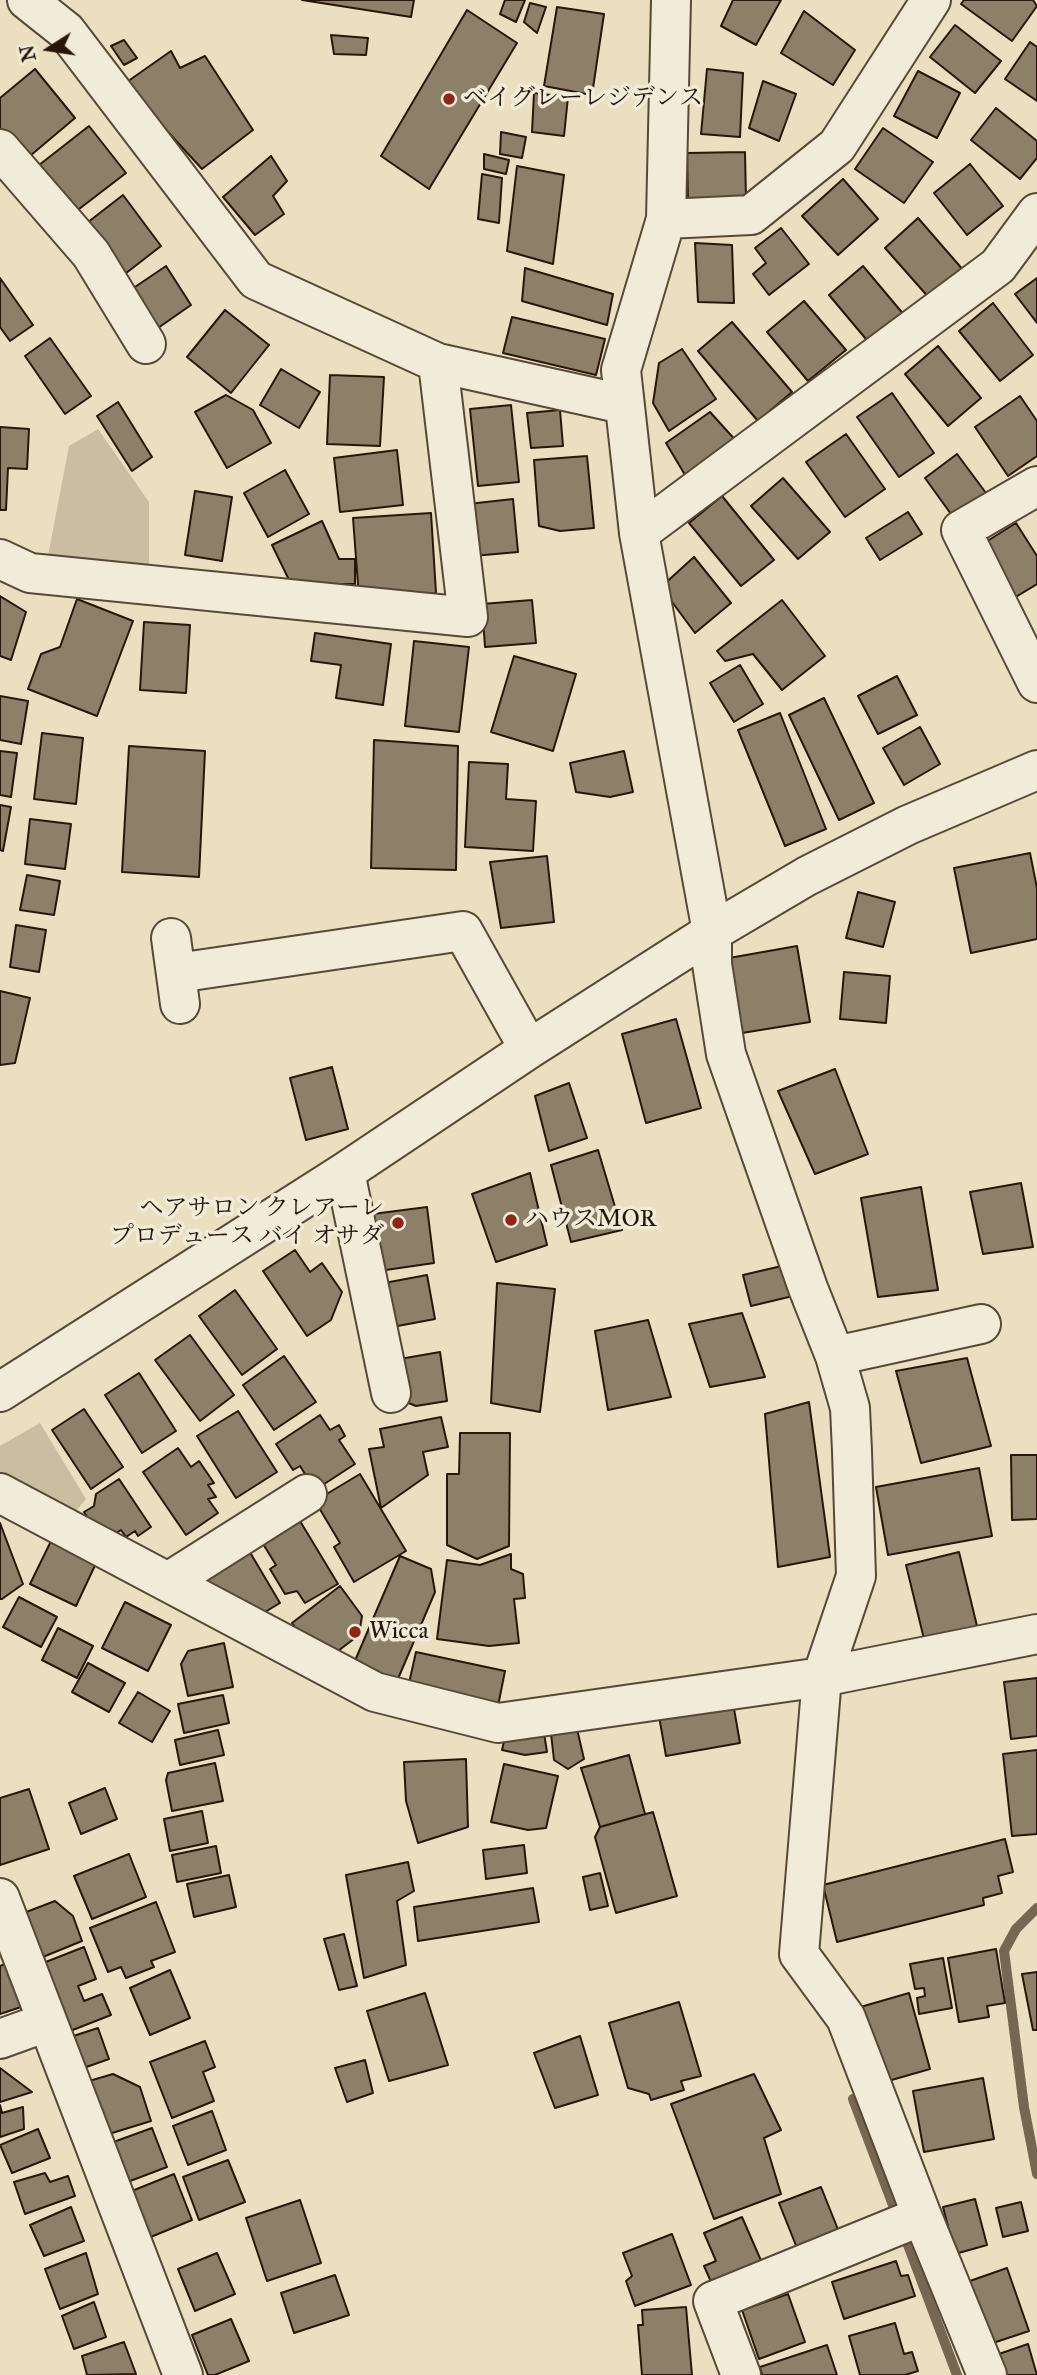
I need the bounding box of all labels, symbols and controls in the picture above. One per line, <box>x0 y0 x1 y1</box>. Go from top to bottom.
north arrow <box>14 14 84 84</box>
text: N <box>15 43 41 64</box>
place label: ベイグレーレジデンス <box>463 85 703 113</box>
marker: ベイグレーレジデンス <box>441 91 457 107</box>
place label: ヘアサロン クレアーレ プロデュース バイ オサダ <box>110 1195 384 1251</box>
place label: ハウスMOR <box>525 1206 656 1234</box>
marker: ハウスMOR <box>503 1212 519 1228</box>
marker: ヘアサロン クレアーレ プロデュース バイ オサダ <box>390 1215 406 1231</box>
place label: Wicca <box>369 1618 429 1646</box>
marker: Wicca <box>347 1624 363 1640</box>

